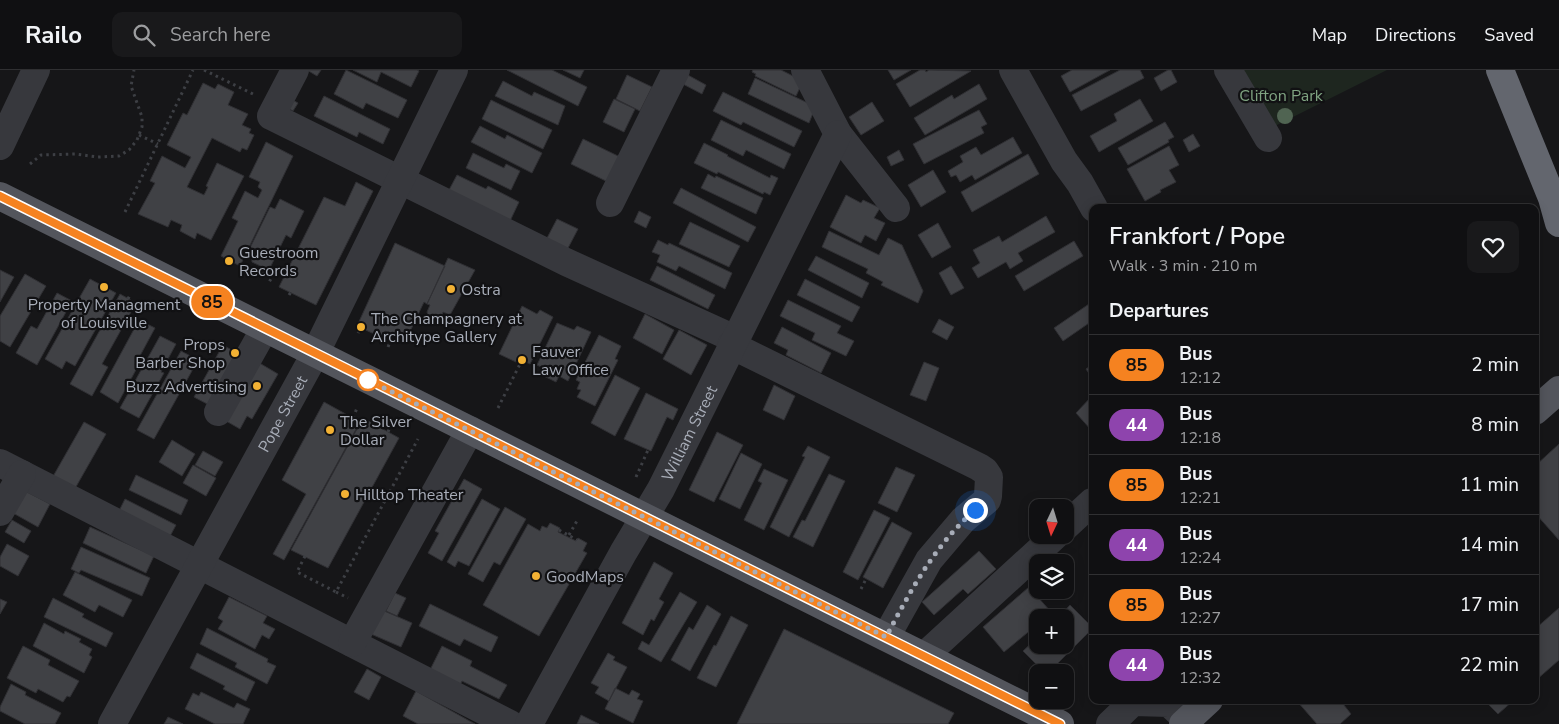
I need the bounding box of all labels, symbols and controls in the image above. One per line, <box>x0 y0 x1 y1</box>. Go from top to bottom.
search box <box>112 12 462 57</box>
text: Railo <box>25 19 82 51</box>
icon: search <box>130 21 158 49</box>
text: Search here <box>170 22 271 48</box>
text: Map <box>1312 23 1347 47</box>
text: Directions <box>1375 23 1456 47</box>
text: Saved <box>1484 23 1534 47</box>
park label: Clifton Park <box>1239 85 1324 107</box>
text: Frankfort / Pope <box>1109 220 1285 252</box>
button: heart <box>1467 221 1519 273</box>
place label: Guestroom Records <box>239 242 318 282</box>
marker: Guestroom Records <box>223 255 235 267</box>
text: Walk · 3 min · 210 m <box>1109 255 1257 277</box>
place label: Ostra <box>461 279 501 301</box>
marker: Property Managment of Louisville <box>98 281 110 293</box>
marker: Ostra <box>445 283 457 295</box>
line badge: 85 <box>190 286 234 318</box>
text: 85 <box>201 290 223 314</box>
place label: Property Managment of Louisville <box>28 294 181 334</box>
text: Departures <box>1109 298 1209 324</box>
place label: The Champagnery at Architype Gallery <box>371 308 522 348</box>
marker: The Champagnery at Architype Gallery <box>355 321 367 333</box>
place label: Props Barber Shop <box>135 334 225 374</box>
place label: Fauver Law Office <box>532 341 609 381</box>
text: Bus <box>1179 341 1212 367</box>
marker: Props Barber Shop <box>229 347 241 359</box>
text: 2 min <box>1471 352 1519 378</box>
text: 85 <box>1126 353 1147 377</box>
marker: Fauver Law Office <box>516 354 528 366</box>
text: 12:12 <box>1179 367 1221 389</box>
unlabelled marker <box>357 369 379 391</box>
street label: Pope Street <box>253 372 313 456</box>
place label: Buzz Advertising <box>125 376 247 398</box>
marker: Buzz Advertising <box>251 380 263 392</box>
street label: William Street <box>657 382 723 485</box>
text: Bus <box>1179 401 1212 427</box>
place label: The Silver Dollar <box>340 411 412 451</box>
text: 8 min <box>1471 412 1519 438</box>
text: 44 <box>1126 413 1147 437</box>
marker: The Silver Dollar <box>324 424 336 436</box>
text: 12:18 <box>1179 427 1221 449</box>
text: Bus <box>1179 461 1212 487</box>
text: 11 min <box>1460 472 1519 498</box>
text: 85 <box>1126 473 1147 497</box>
place label: Hilltop Theater <box>355 484 464 506</box>
text: 12:21 <box>1179 487 1221 509</box>
marker: Hilltop Theater <box>339 488 351 500</box>
your location <box>963 498 988 523</box>
north arrow <box>1029 499 1074 544</box>
map controls <box>1029 499 1074 709</box>
text: Bus <box>1179 521 1212 547</box>
text: 14 min <box>1460 532 1519 558</box>
text: 44 <box>1126 533 1147 557</box>
text: 12:24 <box>1179 547 1221 569</box>
button: layers <box>1029 554 1074 599</box>
place label: GoodMaps <box>546 566 624 588</box>
marker: GoodMaps <box>530 570 542 582</box>
text: Bus <box>1179 581 1212 607</box>
text: 17 min <box>1460 592 1519 618</box>
text: 85 <box>1126 593 1147 617</box>
text: 12:27 <box>1179 607 1221 629</box>
button: + <box>1029 609 1074 654</box>
text: Bus <box>1179 641 1212 667</box>
text: 22 min <box>1460 652 1519 678</box>
text: 44 <box>1126 653 1147 677</box>
button: − <box>1029 664 1074 709</box>
text: 12:32 <box>1179 667 1221 689</box>

